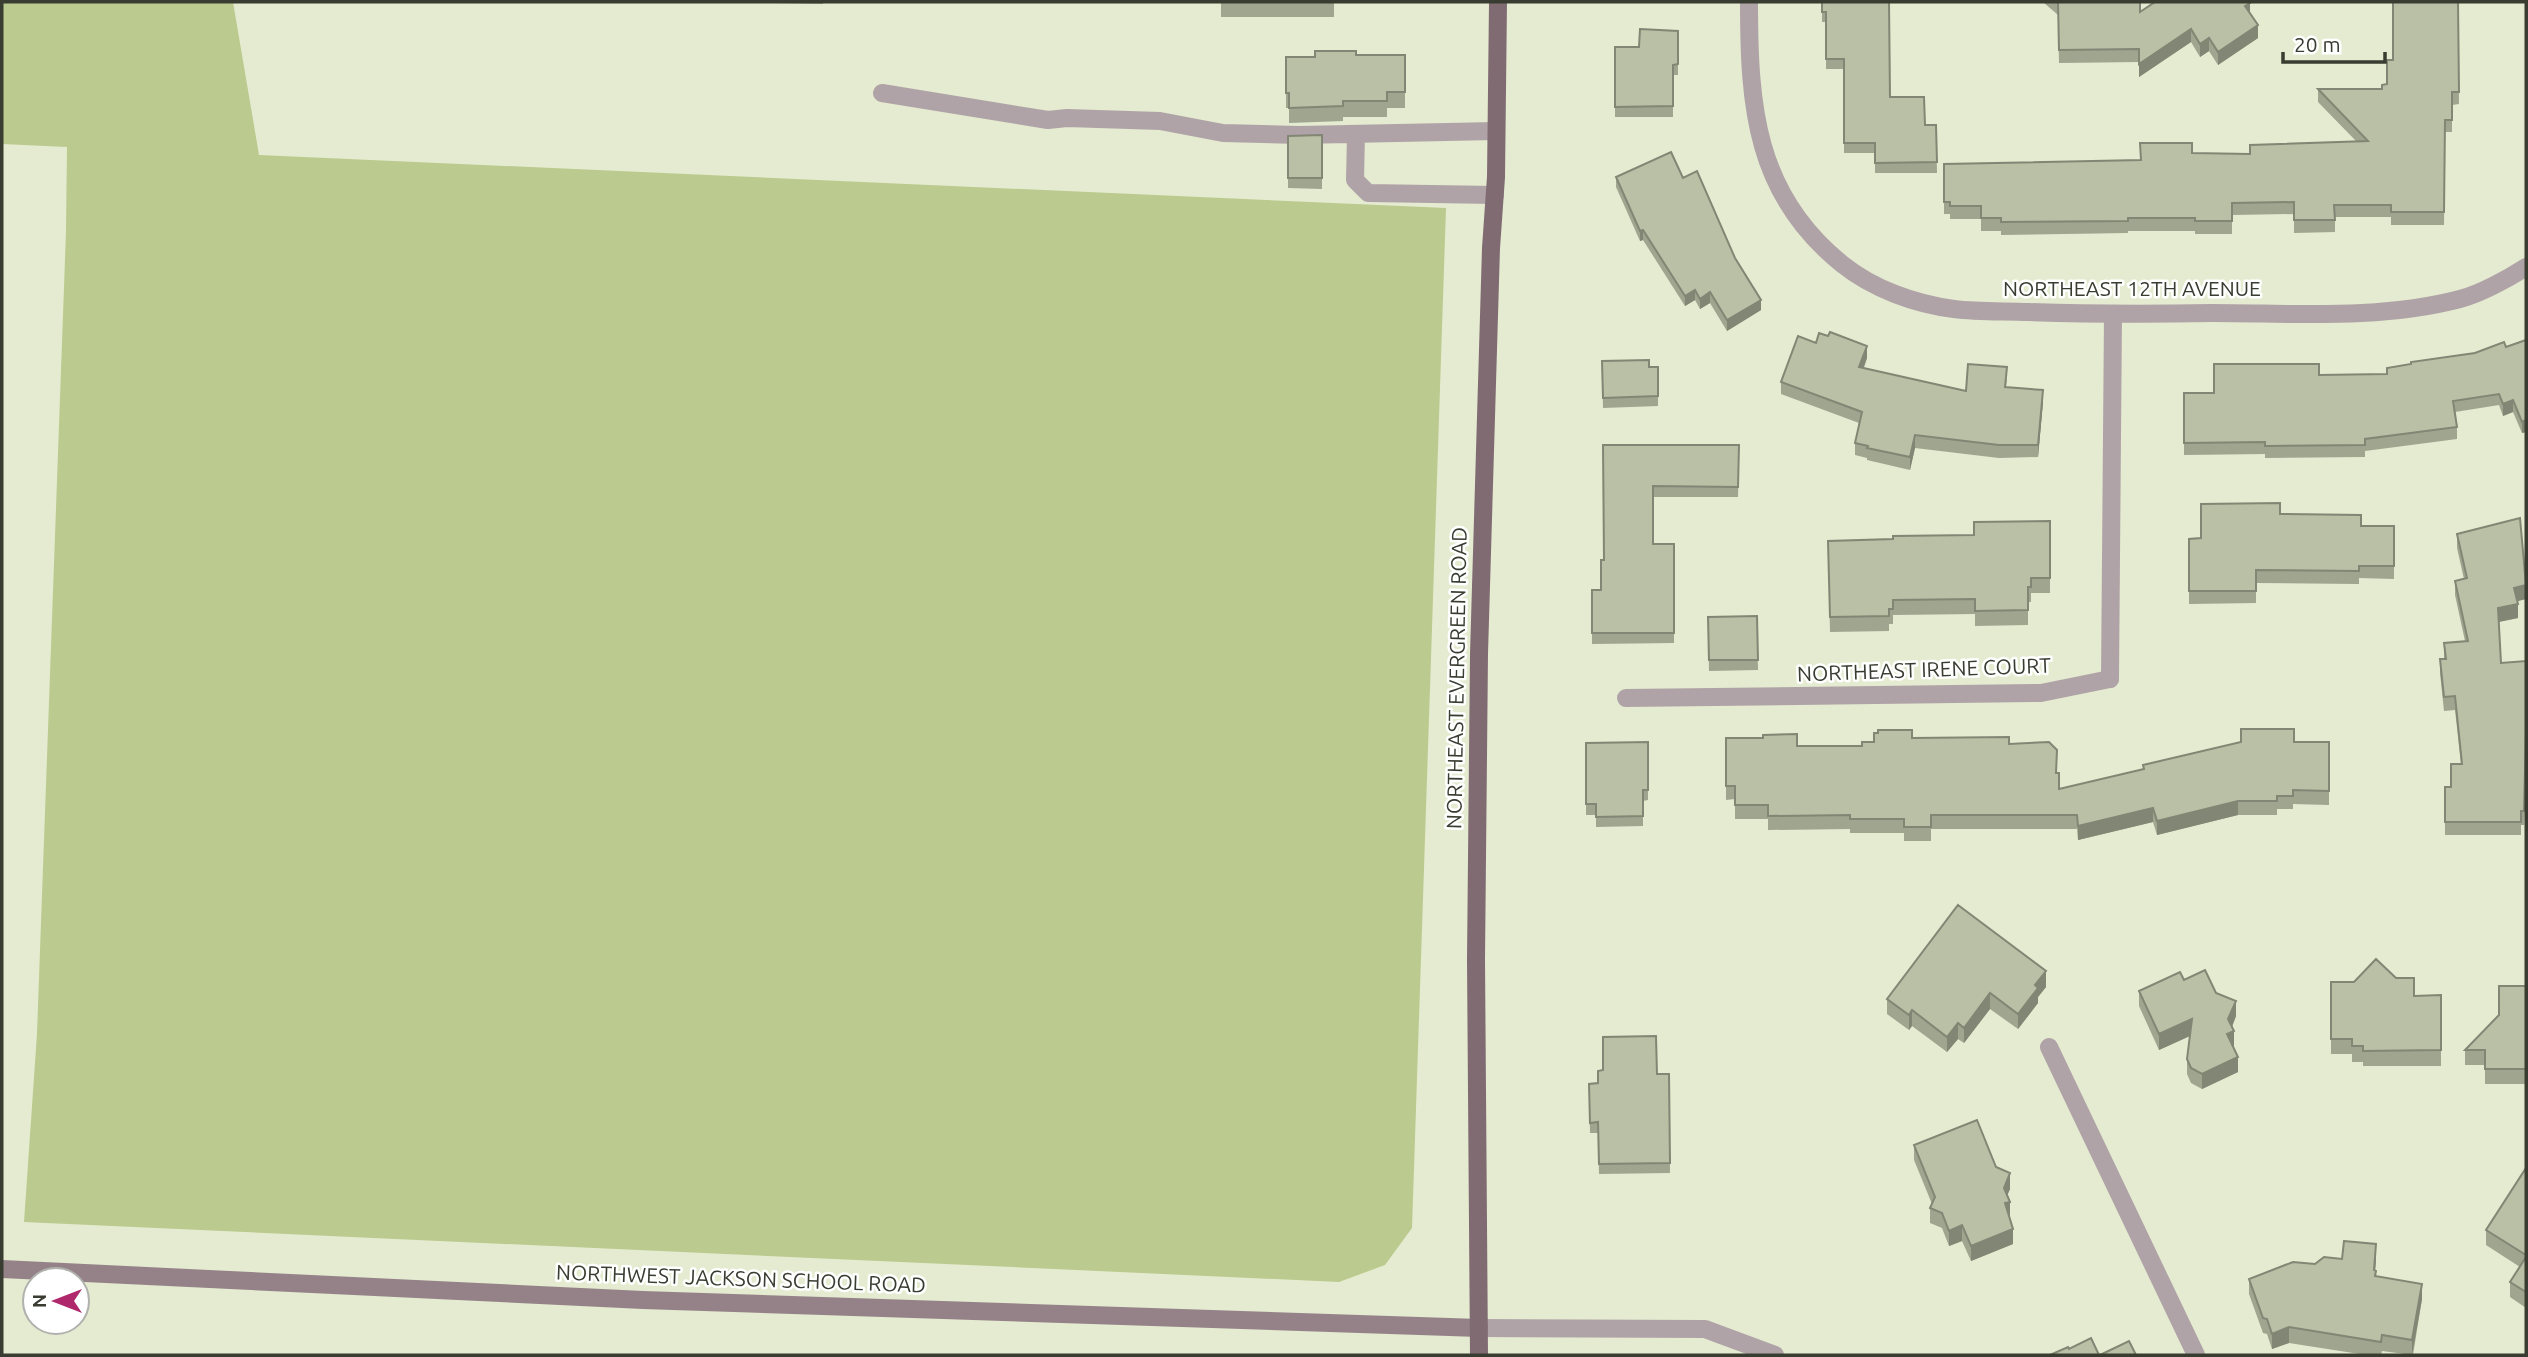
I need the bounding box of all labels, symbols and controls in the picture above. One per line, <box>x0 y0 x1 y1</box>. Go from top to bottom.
scale bar <box>2283 21 2384 65</box>
text: 20 m <box>2294 32 2341 56</box>
street label: NORTHEAST 12TH AVENUE <box>2003 276 2261 300</box>
street label: NORTHEAST EVERGREEN ROAD <box>1441 527 1471 829</box>
street label: NORTHEAST IRENE COURT <box>1797 653 2052 685</box>
street label: NORTHWEST JACKSON SCHOOL ROAD <box>556 1260 926 1296</box>
north arrow <box>21 1266 91 1336</box>
text: N <box>28 1294 50 1308</box>

